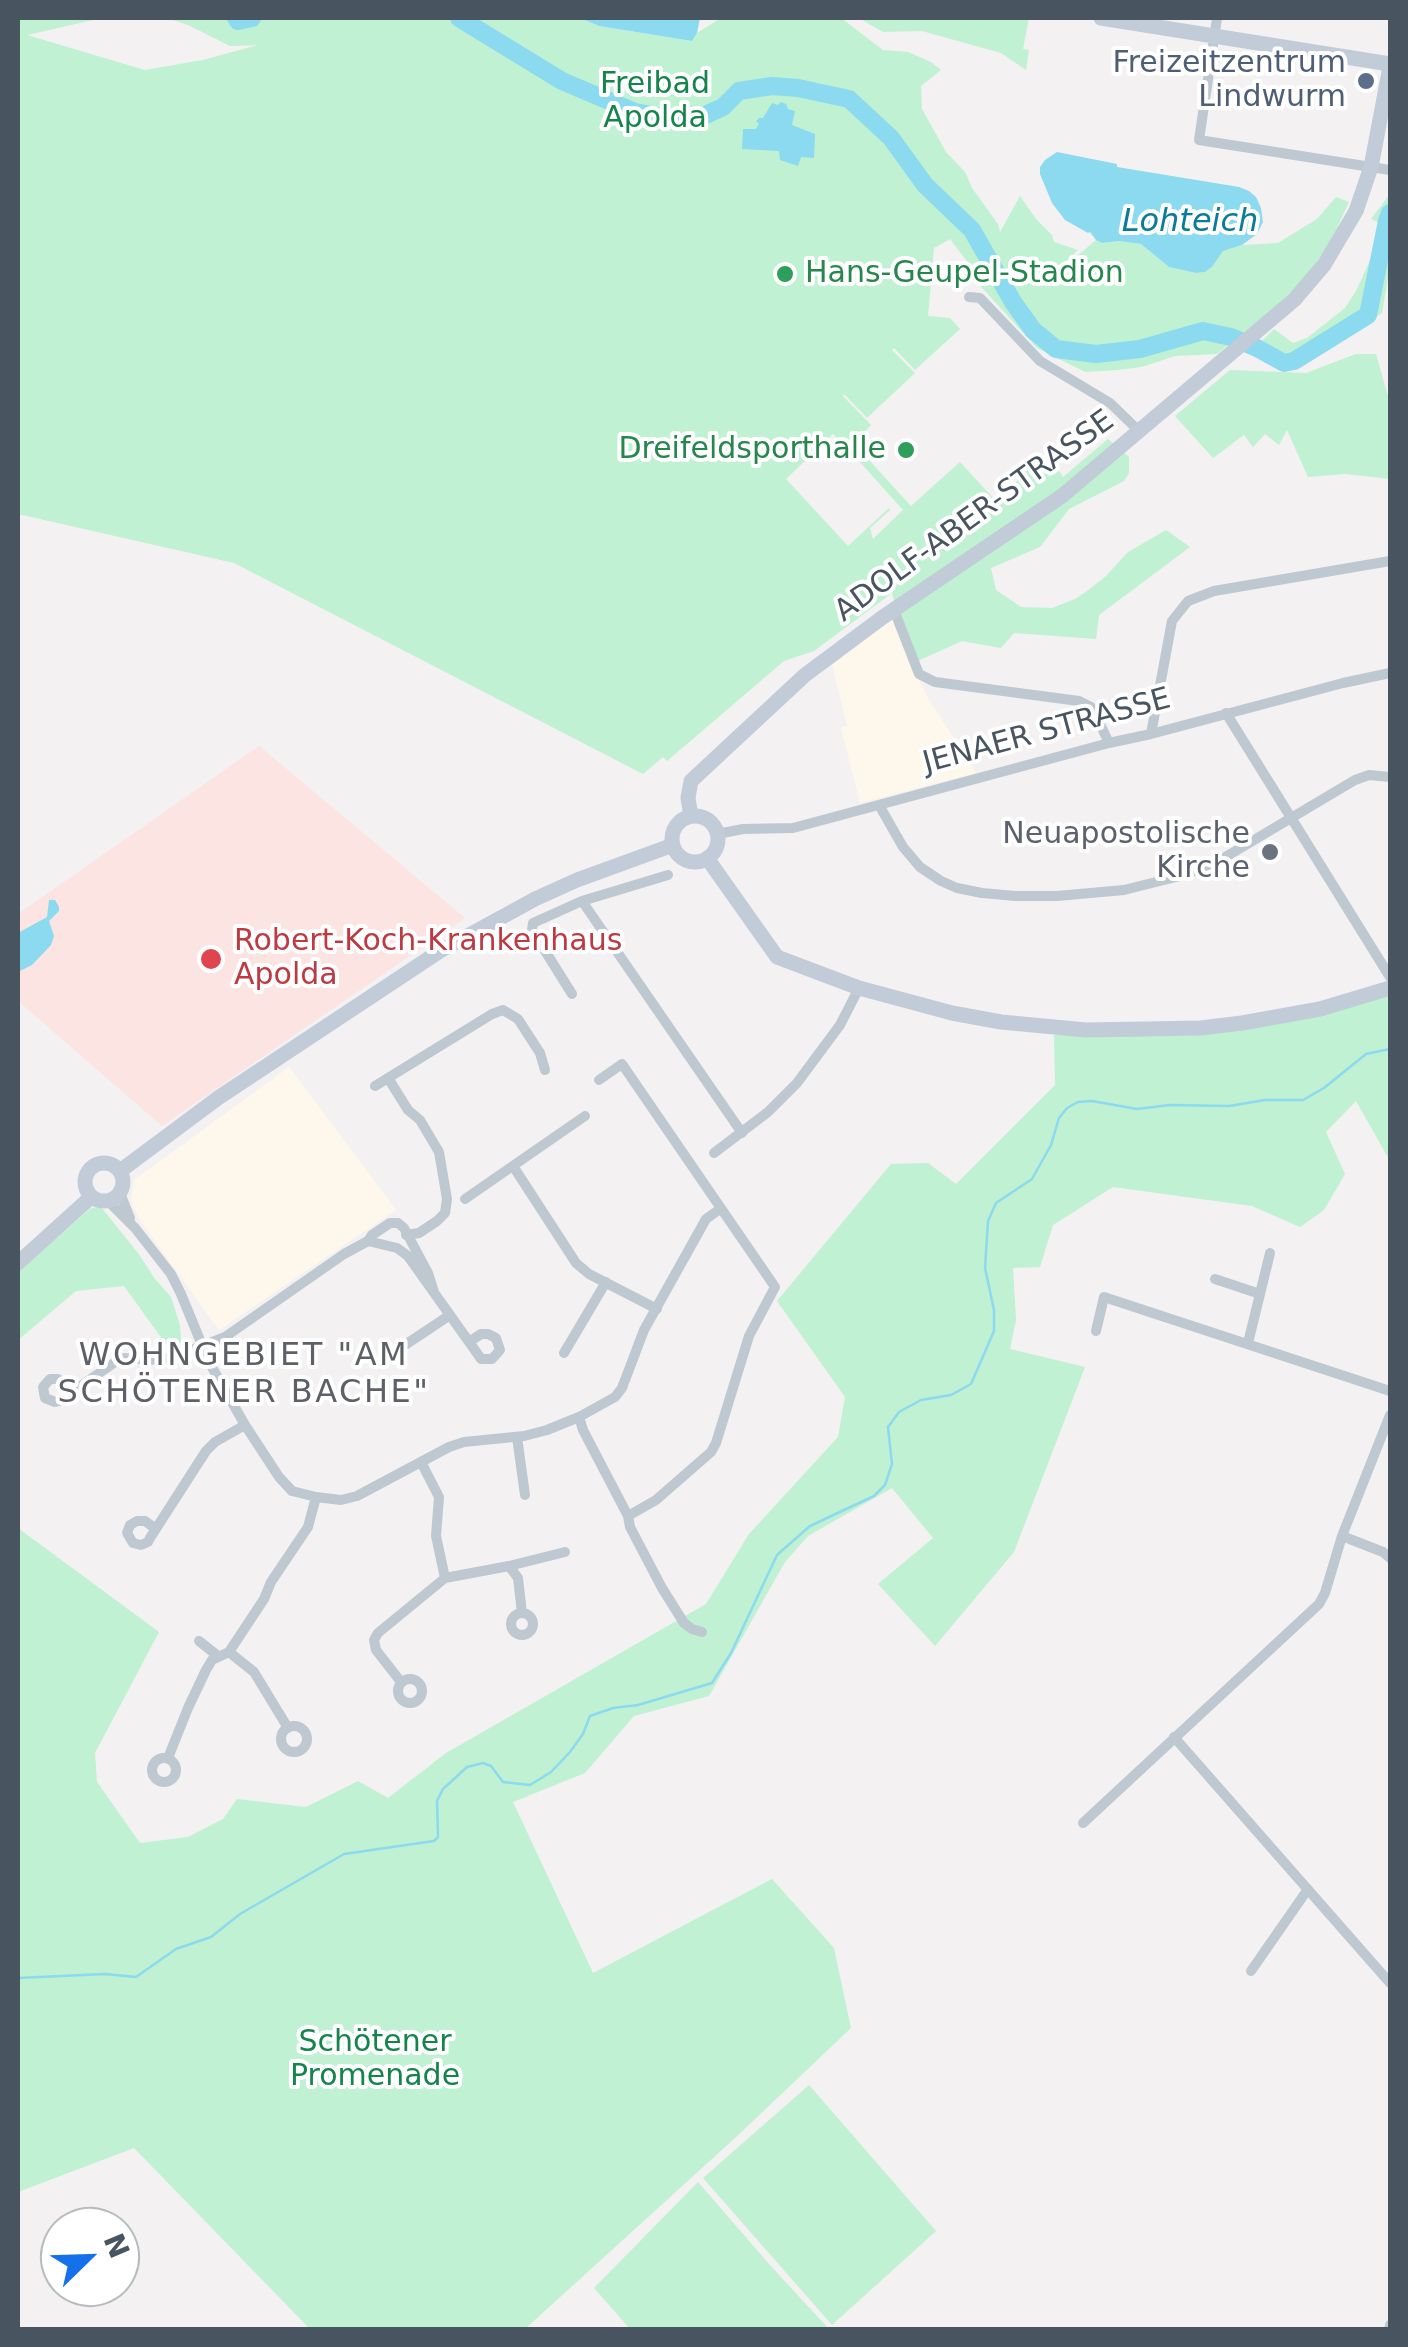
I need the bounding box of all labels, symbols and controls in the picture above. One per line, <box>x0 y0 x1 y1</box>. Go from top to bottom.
place label: Freizeitzentrum Lindwurm <box>1113 46 1346 116</box>
park label: Freibad Apolda <box>600 67 710 138</box>
marker: Freizeitzentrum Lindwurm <box>1355 70 1377 92</box>
water label: Lohteich <box>1122 204 1258 242</box>
place label: Hans-Geupel-Stadion <box>805 256 1124 292</box>
marker: Hans-Geupel-Stadion <box>774 263 796 285</box>
street label: ADOLF-ABER-STRASSE <box>828 404 1122 630</box>
place label: Dreifeldsporthalle <box>618 432 886 468</box>
marker: Dreifeldsporthalle <box>895 439 917 461</box>
street label: JENAER STRASSE <box>919 682 1175 782</box>
place label: Neuapostolische Kirche <box>1002 817 1250 888</box>
marker: Neuapostolische Kirche <box>1259 841 1281 863</box>
place label: Robert-Koch-Krankenhaus Apolda <box>234 924 622 994</box>
marker: Robert-Koch-Krankenhaus Apolda <box>198 946 224 972</box>
district label: WOHNGEBIET "AM SCHÖTENER BACHE" <box>58 1338 430 1413</box>
park label: Schötener Promenade <box>290 2025 460 2096</box>
north arrow <box>40 2207 140 2307</box>
text: N <box>96 2229 136 2263</box>

